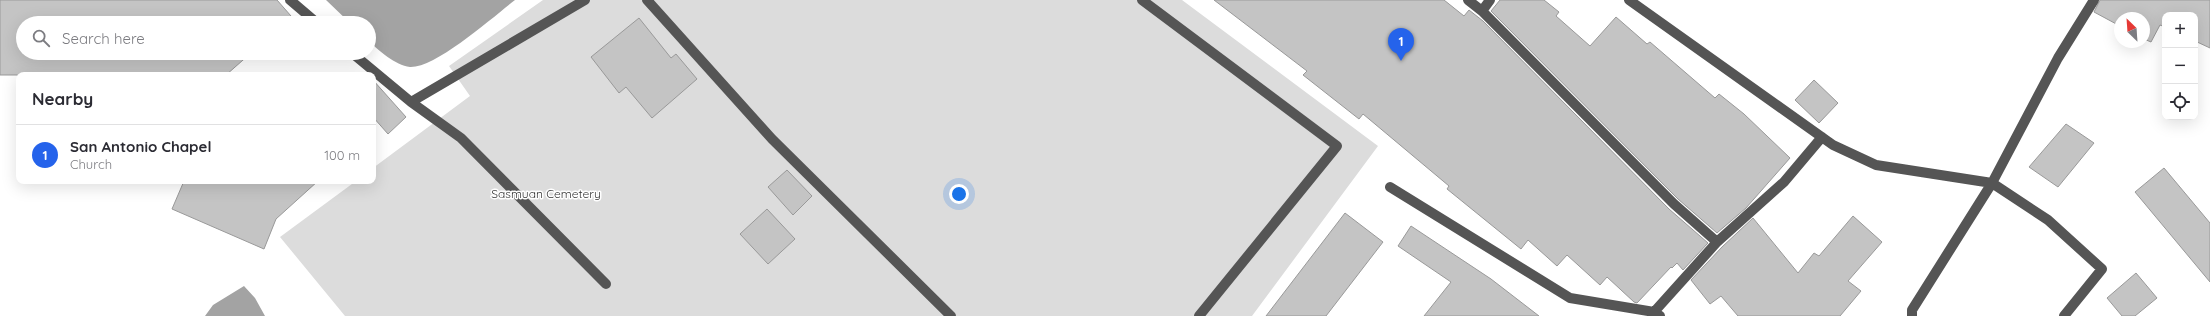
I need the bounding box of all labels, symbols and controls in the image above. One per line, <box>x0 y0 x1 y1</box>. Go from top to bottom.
north arrow <box>2114 12 2150 48</box>
map controls <box>2162 12 2198 120</box>
button: + <box>2162 12 2198 48</box>
search box <box>16 16 376 60</box>
icon: search <box>30 27 52 49</box>
pin: 1 <box>1388 28 1414 61</box>
text: Search here <box>62 29 145 48</box>
button: − <box>2162 48 2198 84</box>
button: locate <box>2162 84 2198 120</box>
text: Nearby <box>32 88 93 109</box>
text: San Antonio Chapel <box>70 137 211 156</box>
text: 1 <box>42 147 48 163</box>
text: 100 m <box>324 147 360 163</box>
text: Church <box>70 156 112 172</box>
your location <box>949 184 969 204</box>
park label: Sasmuan Cemetery <box>491 186 601 201</box>

